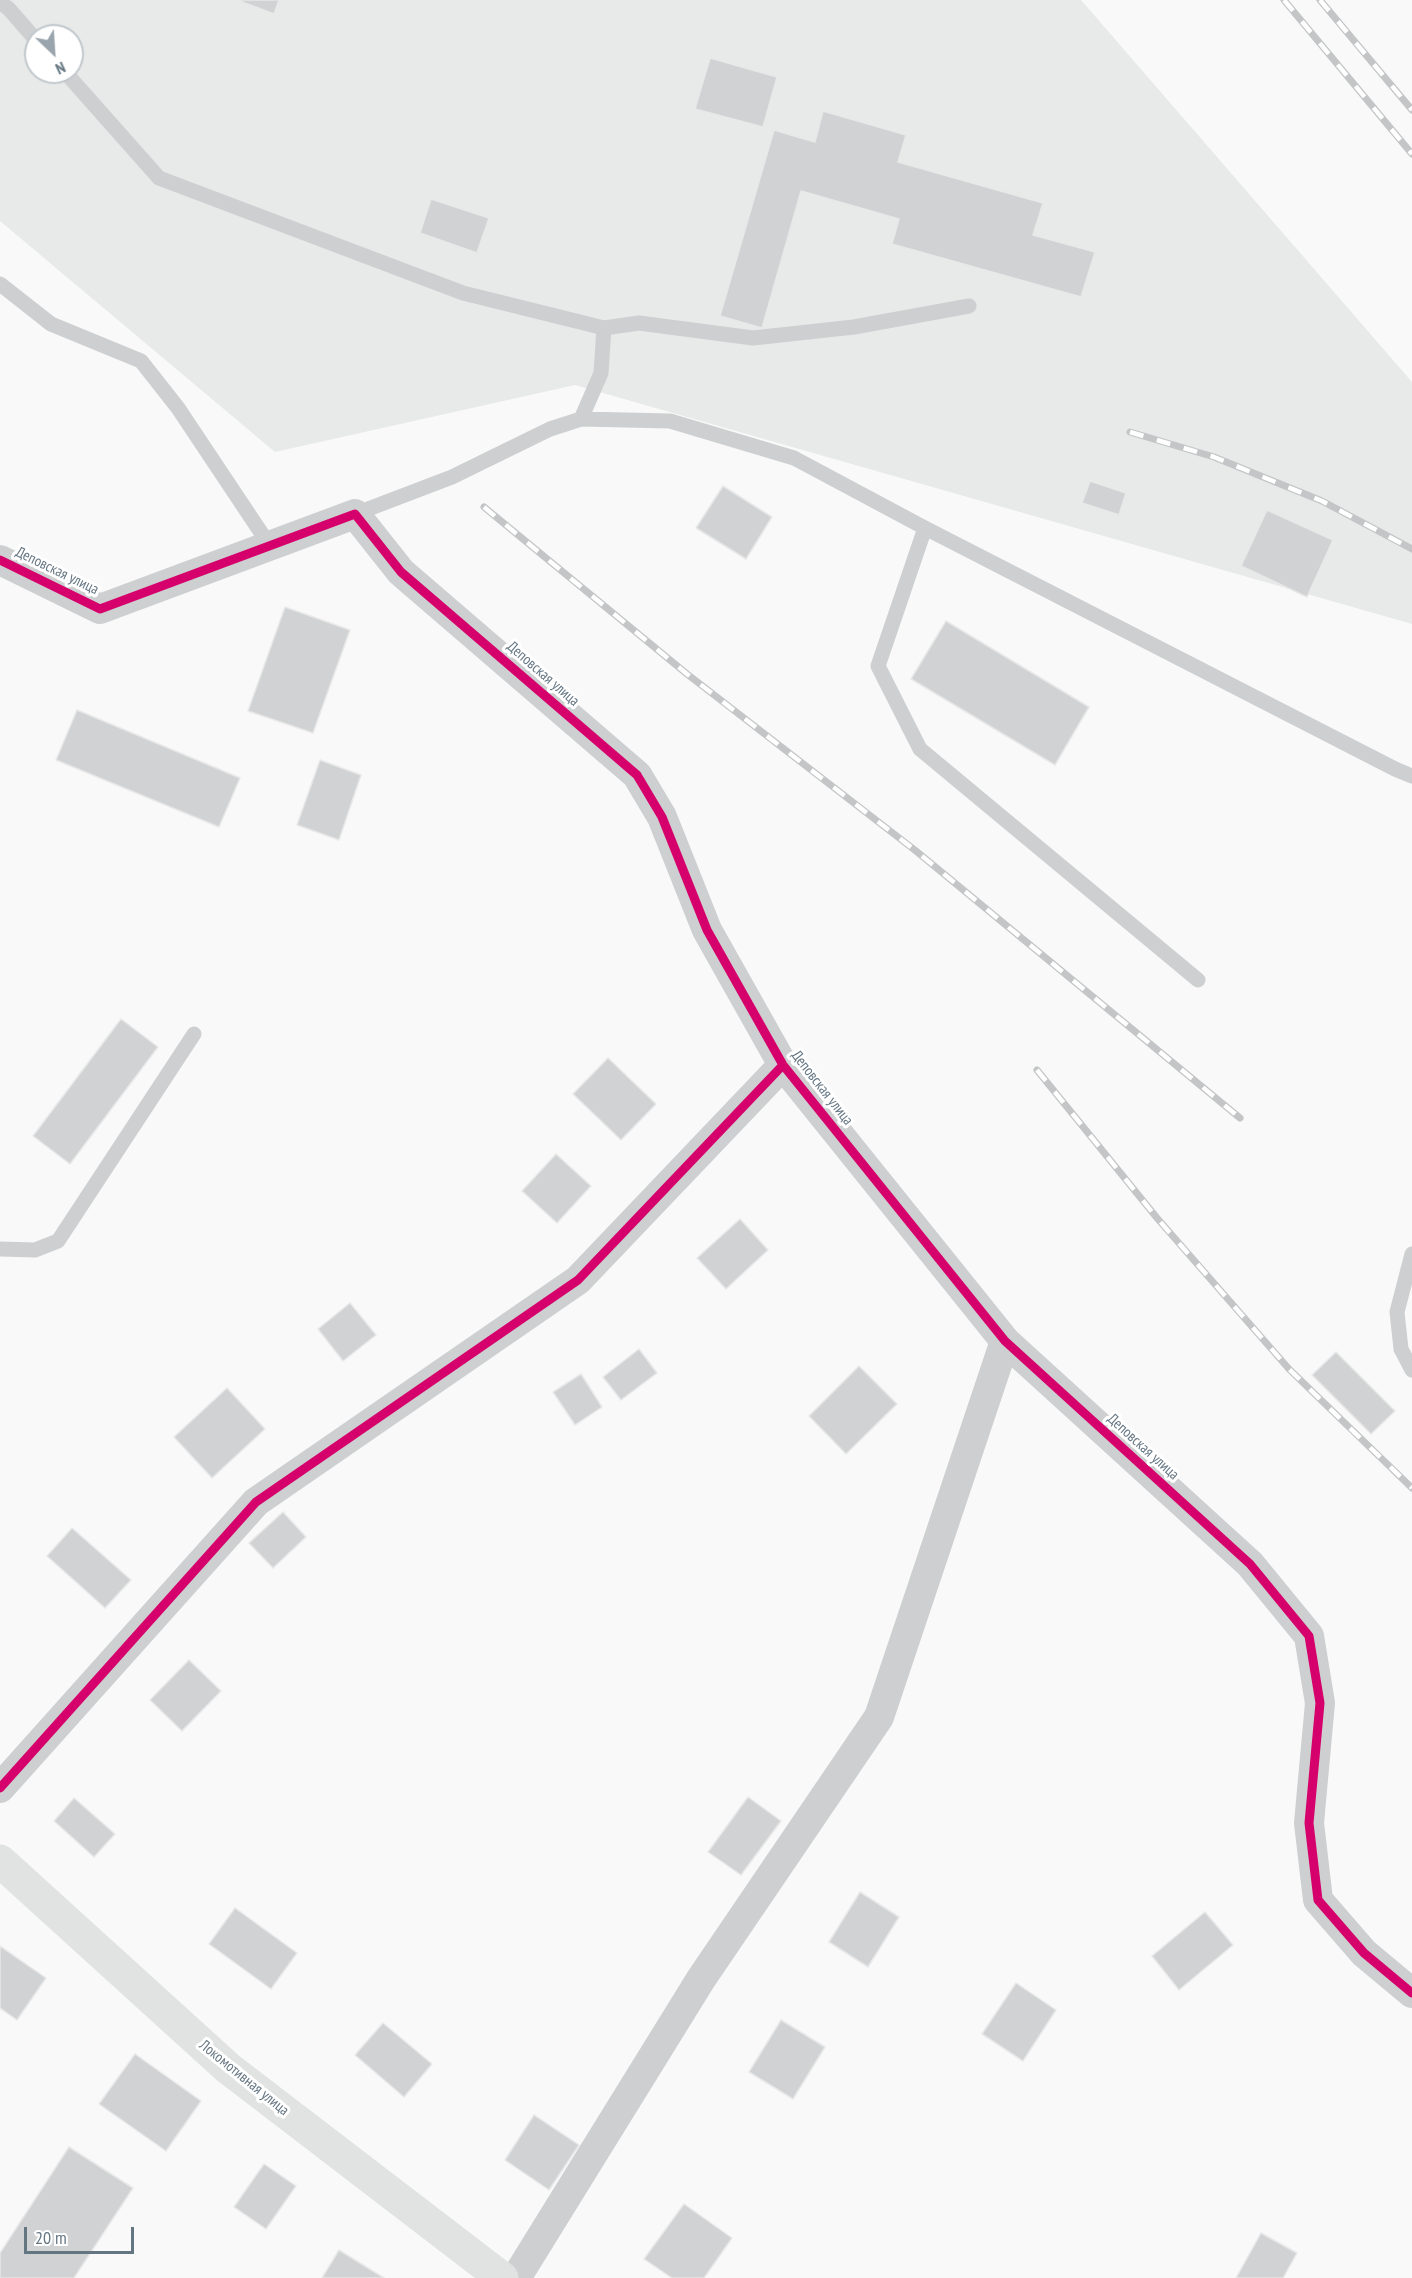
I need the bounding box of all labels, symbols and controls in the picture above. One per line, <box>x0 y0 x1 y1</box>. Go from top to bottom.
north arrow <box>24 24 84 84</box>
text: N <box>53 58 69 79</box>
street label: Деповская улица <box>13 543 101 599</box>
street label: Деповская улица <box>503 638 583 710</box>
street label: Деповская улица <box>787 1047 857 1129</box>
street label: Деповская улица <box>1104 1410 1182 1484</box>
street label: Локомотивная улица <box>196 2036 292 2120</box>
scale bar <box>27 2215 136 2253</box>
text: 20 m <box>35 2226 67 2249</box>

